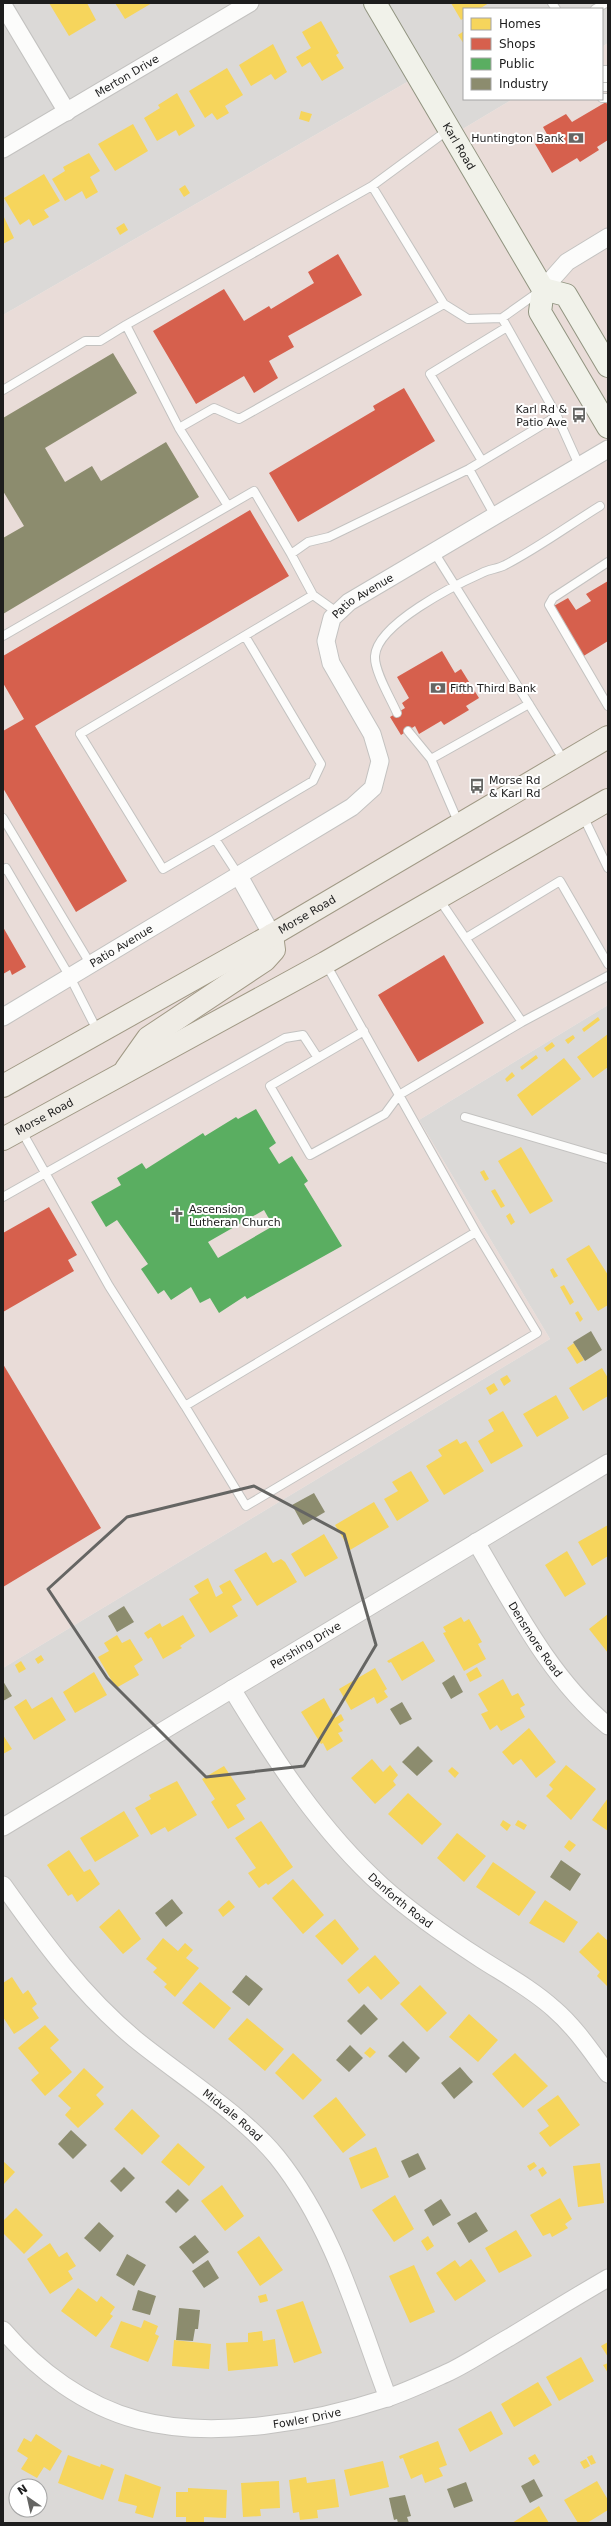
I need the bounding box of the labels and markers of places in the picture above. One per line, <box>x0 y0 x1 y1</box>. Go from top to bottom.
bank icon: Huntington Bank <box>567 129 585 147</box>
place label: Huntington Bank <box>471 132 565 145</box>
place label: Karl Rd & Patio Ave <box>515 403 567 429</box>
bus stop icon: Karl Rd & Patio Ave <box>570 406 588 424</box>
bank icon: Fifth Third Bank <box>429 679 447 697</box>
place label: Fifth Third Bank <box>450 682 537 695</box>
place label: Morse Rd & Karl Rd <box>489 774 541 800</box>
bus stop icon: Morse Rd & Karl Rd <box>468 777 486 795</box>
place label: Ascension Lutheran Church <box>189 1203 281 1229</box>
church icon: Ascension Lutheran Church <box>168 1206 186 1224</box>

